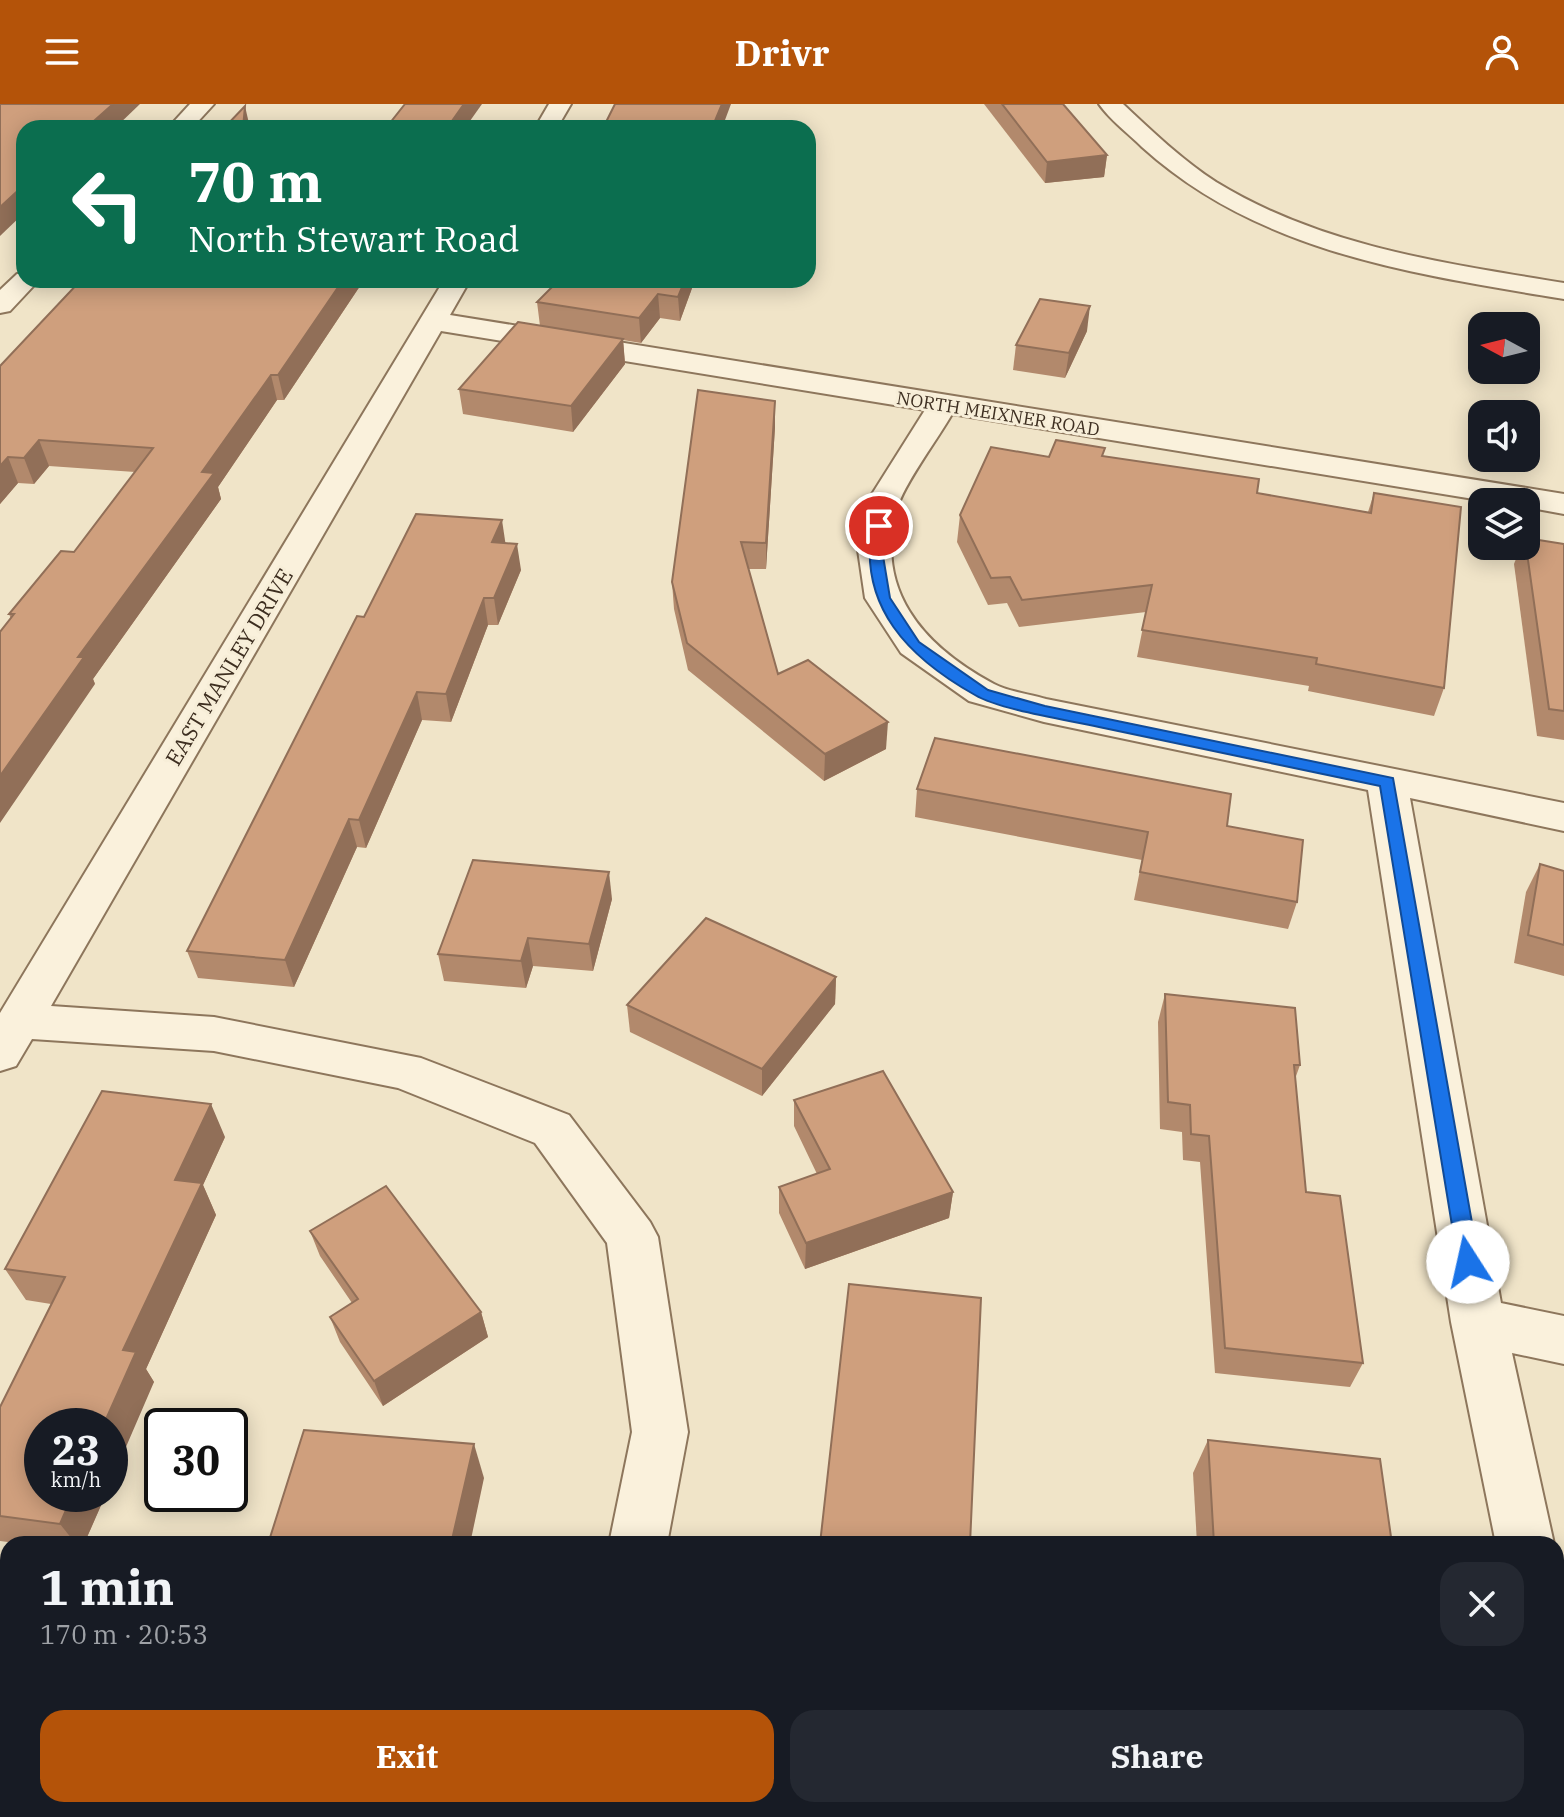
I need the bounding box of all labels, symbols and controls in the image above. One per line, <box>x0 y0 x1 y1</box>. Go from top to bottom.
text: Drivr <box>734 29 830 76</box>
icon: menu <box>40 30 84 74</box>
icon: person <box>1480 30 1524 74</box>
text: 70 m <box>188 145 323 217</box>
icon: left <box>56 152 160 256</box>
text: North Stewart Road <box>188 215 520 262</box>
north arrow <box>1468 312 1540 384</box>
map controls <box>1468 312 1540 560</box>
street label: NORTH MEIXNER ROAD <box>895 386 1101 441</box>
button: sound <box>1468 400 1540 472</box>
button: layers <box>1468 488 1540 560</box>
pin <box>845 492 913 560</box>
icon: arrive <box>857 504 901 548</box>
street label: EAST MANLEY DRIVE <box>158 563 299 771</box>
position arrow <box>1426 1220 1510 1304</box>
speed limit sign: 30 <box>144 1408 248 1512</box>
text: 23 <box>52 1424 100 1476</box>
text: km/h <box>51 1466 101 1493</box>
text: 1 min <box>40 1556 174 1618</box>
button: close <box>1440 1562 1524 1646</box>
text: 170 m · 20:53 <box>40 1617 208 1651</box>
button: Exit <box>40 1710 774 1802</box>
button: Share <box>790 1710 1524 1802</box>

